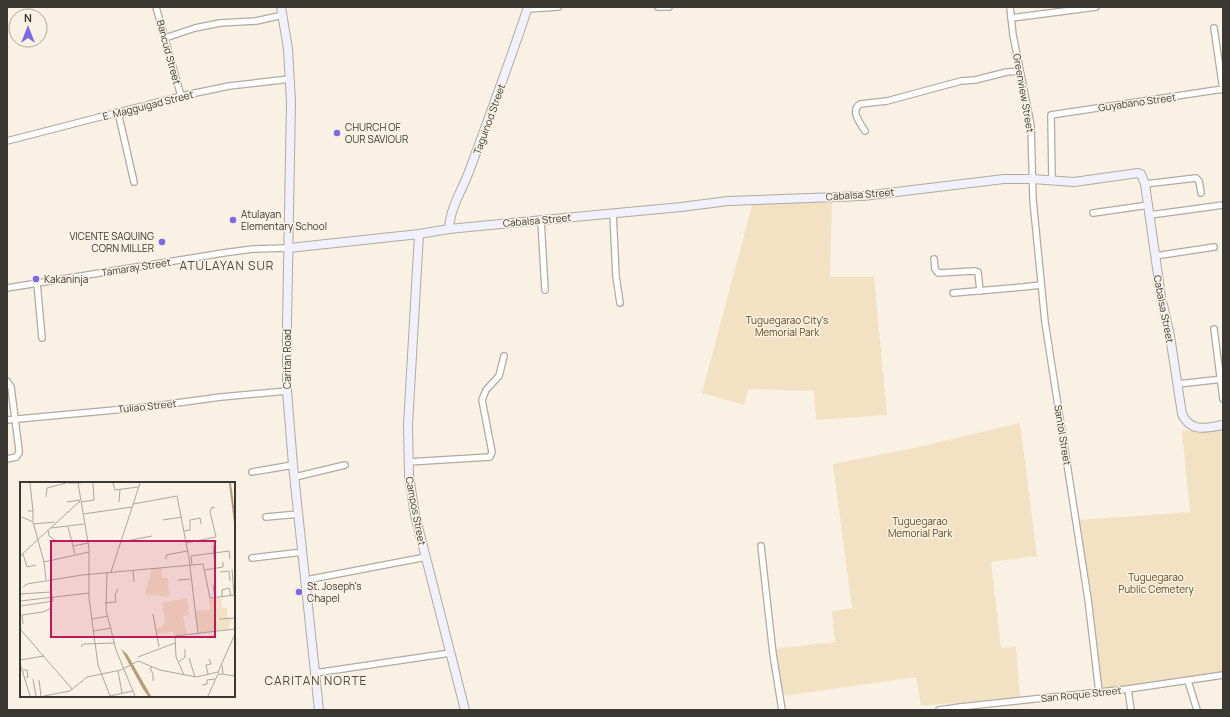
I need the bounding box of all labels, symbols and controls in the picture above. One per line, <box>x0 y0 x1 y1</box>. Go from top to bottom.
north arrow <box>8 8 48 48</box>
text: N <box>24 10 32 25</box>
street label: Bancud Street <box>154 18 184 86</box>
street label: Greenview Street <box>1010 52 1038 134</box>
street label: Taguinod Street <box>470 82 508 156</box>
street label: E. Magguigad Street <box>101 87 195 123</box>
street label: Guyabano Street <box>1097 90 1177 114</box>
place label: CHURCH OF OUR SAVIOUR <box>345 120 408 146</box>
marker: CHURCH OF OUR SAVIOUR <box>332 128 342 138</box>
street label: Cabalsa Street <box>825 185 895 203</box>
place label: Atulayan Elementary School <box>241 207 327 233</box>
street label: Cabalsa Street <box>502 210 572 230</box>
marker: Atulayan Elementary School <box>228 215 238 225</box>
place label: VICENTE SAQUING CORN MILLER <box>69 229 154 255</box>
marker: VICENTE SAQUING CORN MILLER <box>157 237 167 247</box>
street label: Tamaray Street <box>100 255 172 279</box>
district label: ATULAYAN SUR <box>180 257 274 274</box>
place label: Kakaninja <box>44 272 88 286</box>
marker: Kakaninja <box>31 274 41 284</box>
street label: Cabalsa Street <box>1151 274 1177 344</box>
park label: Tuguegarao City's Memorial Park <box>746 313 828 339</box>
street label: Caritan Road <box>280 329 294 389</box>
street label: Tuliao Street <box>117 396 177 416</box>
street label: Santol Street <box>1051 404 1075 466</box>
street label: Campos Street <box>402 475 430 547</box>
inset map <box>20 482 235 697</box>
park label: Tuguegarao Memorial Park <box>888 514 953 540</box>
park label: Tuguegarao Public Cemetery <box>1118 570 1195 596</box>
place label: St. Joseph's Chapel <box>307 579 361 605</box>
marker: St. Joseph's Chapel <box>294 587 304 597</box>
district label: CARITAN NORTE <box>265 672 367 689</box>
street label: San Roque Street <box>1040 683 1122 705</box>

